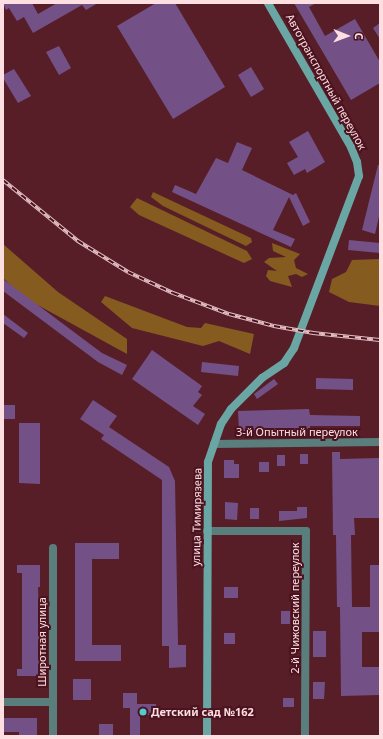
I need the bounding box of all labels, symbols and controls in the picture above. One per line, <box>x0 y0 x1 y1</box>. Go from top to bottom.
street label: Автотранспортный переулок <box>283 12 369 152</box>
north arrow <box>327 16 367 56</box>
text: С <box>352 33 367 40</box>
street label: 3-й Опытный переулок <box>236 425 358 439</box>
street label: улица Тимирязева <box>190 468 204 566</box>
street label: 2-й Чижовский переулок <box>288 542 302 674</box>
street label: Широтная улица <box>35 597 49 687</box>
place label: Детский сад №162 <box>151 705 254 719</box>
marker: Детский сад №162 <box>138 707 148 717</box>

